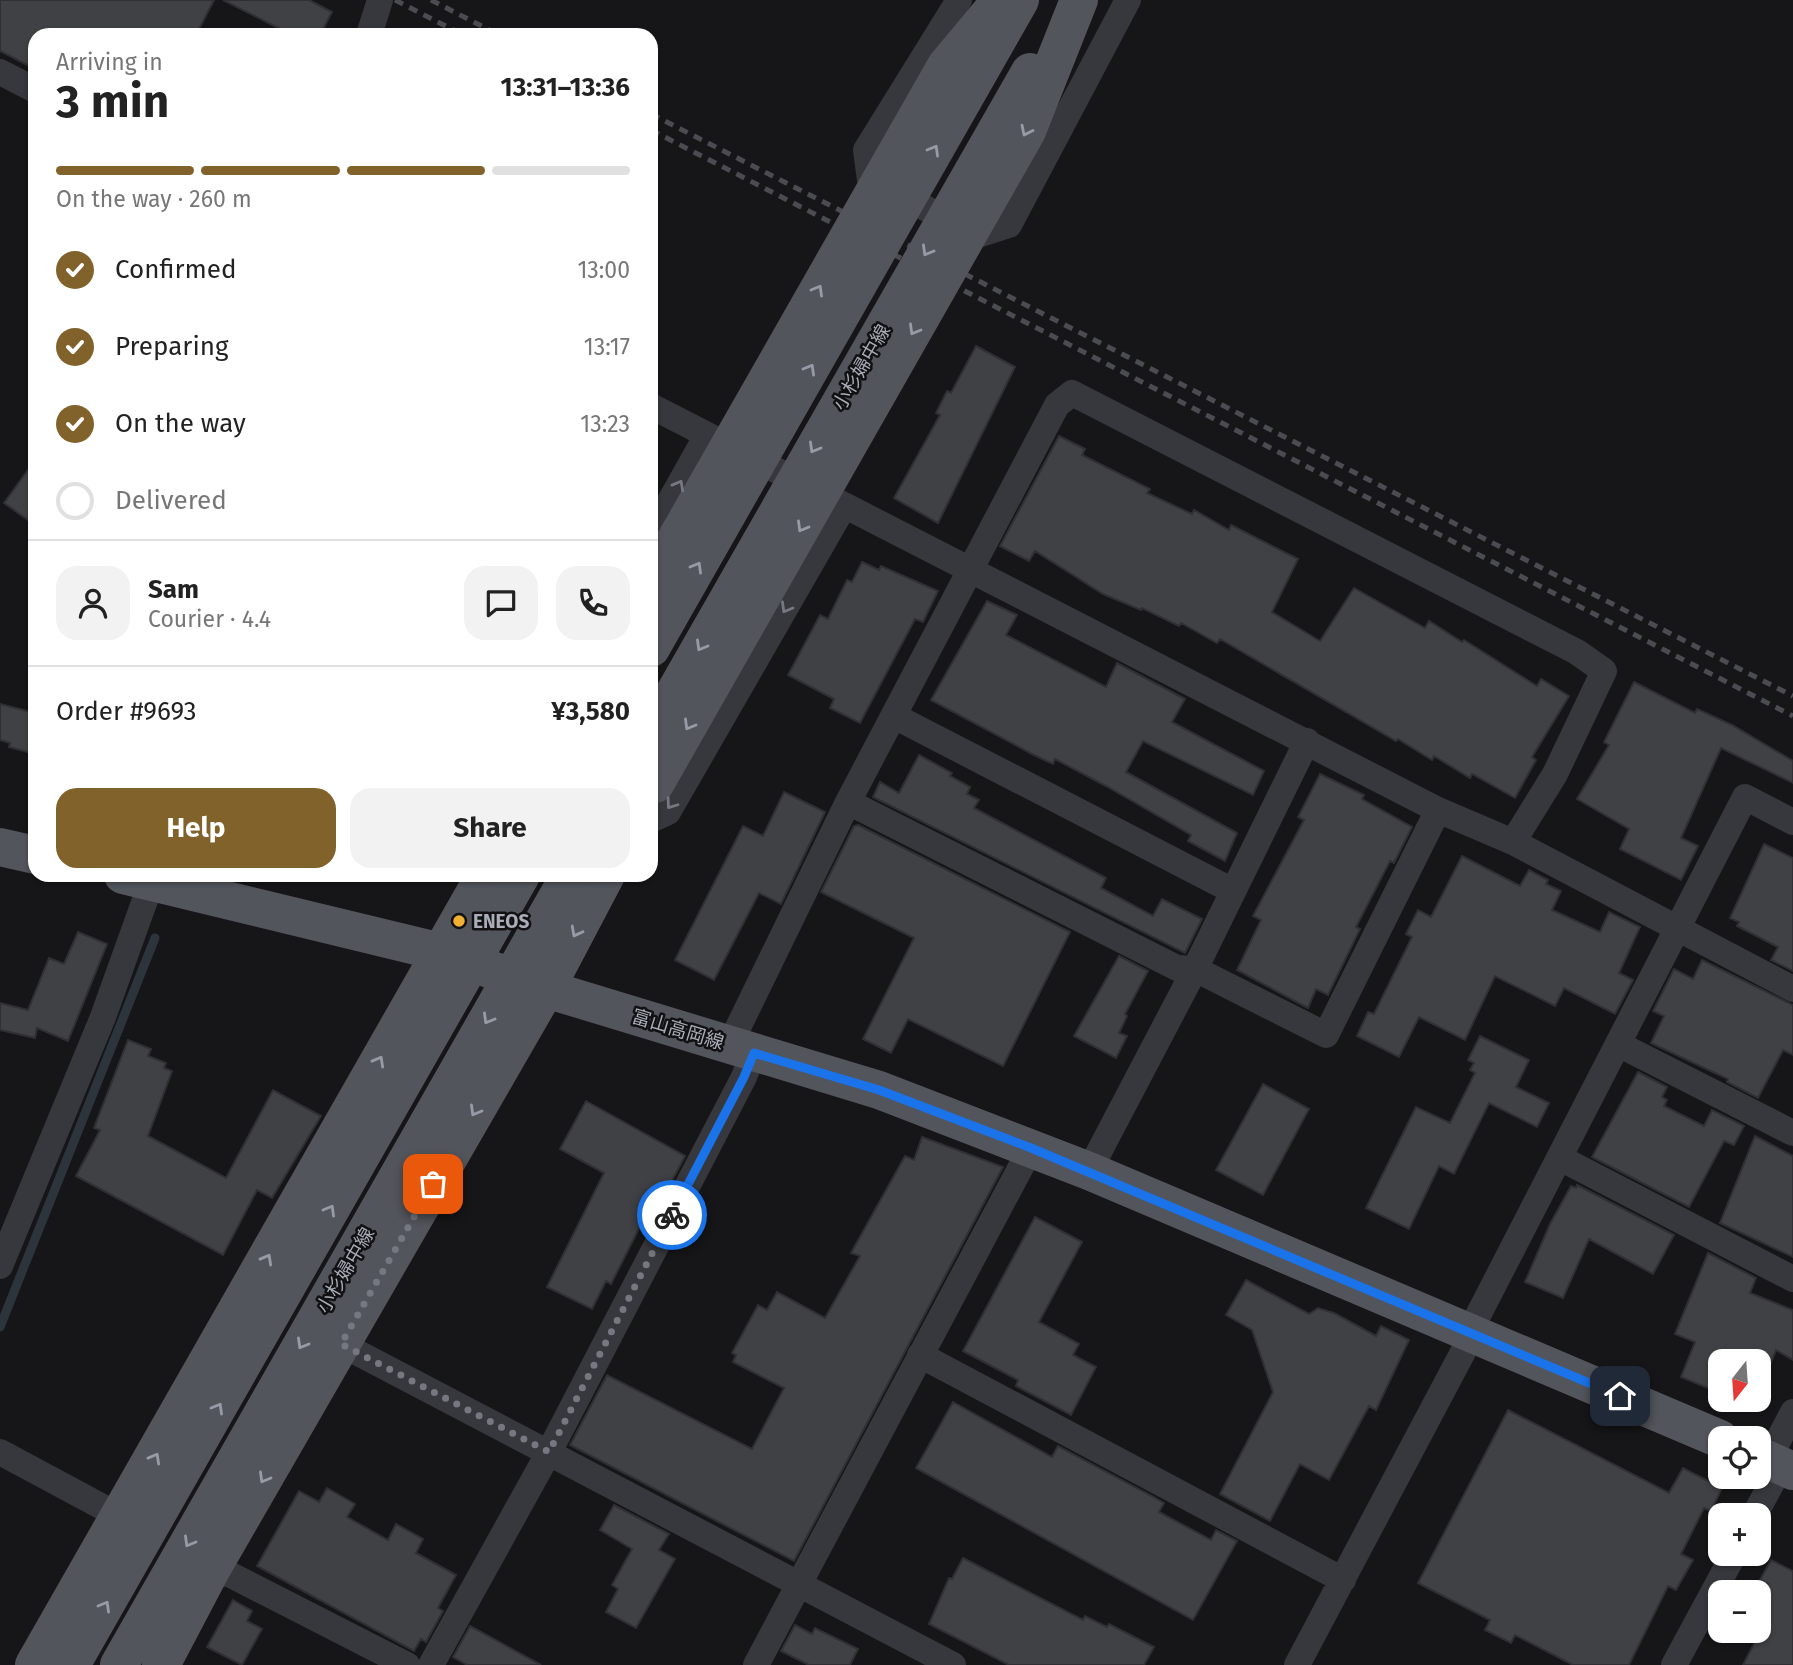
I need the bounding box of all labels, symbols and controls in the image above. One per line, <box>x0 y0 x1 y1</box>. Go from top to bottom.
text: Arriving in <box>56 48 163 76</box>
text: 13:31–13:36 <box>501 72 630 103</box>
text: 3 min <box>56 74 169 129</box>
one-way arrow <box>1020 124 1034 136</box>
one-way arrow <box>926 145 939 158</box>
text: On the way · 260 m <box>56 185 252 213</box>
one-way arrow <box>922 243 935 256</box>
icon: check <box>56 251 94 289</box>
text: Confirmed <box>115 254 236 285</box>
text: 13:00 <box>577 256 630 284</box>
one-way arrow <box>810 284 823 297</box>
street label: 小杉婦中線 <box>828 320 895 414</box>
one-way arrow <box>909 322 922 335</box>
icon: check <box>56 328 94 366</box>
text: Preparing <box>115 331 228 362</box>
text: 13:17 <box>584 333 630 361</box>
one-way arrow <box>801 364 814 377</box>
icon: check <box>56 405 94 443</box>
text: On the way <box>115 408 246 439</box>
text: 13:23 <box>580 410 630 438</box>
one-way arrow <box>809 441 822 454</box>
one-way arrow <box>671 480 684 492</box>
text: Delivered <box>115 485 227 516</box>
one-way arrow <box>797 520 810 533</box>
one-way arrow <box>689 562 702 574</box>
button: person <box>56 566 130 640</box>
button: chat <box>464 566 538 640</box>
button: phone <box>556 566 630 640</box>
text: Sam <box>148 574 199 605</box>
one-way arrow <box>781 600 794 613</box>
text: Courier · 4.4 <box>148 605 271 633</box>
one-way arrow <box>696 638 709 651</box>
text: Order #9693 <box>56 696 197 727</box>
text: ¥3,580 <box>551 696 630 727</box>
one-way arrow <box>684 717 697 730</box>
button: Help <box>56 788 336 868</box>
button: Share <box>350 788 630 868</box>
one-way arrow <box>667 796 679 809</box>
place label: ENEOS <box>473 910 529 933</box>
marker: ENEOS <box>451 913 467 929</box>
one-way arrow <box>571 925 584 937</box>
street label: 富山高岡線 <box>629 1005 727 1054</box>
one-way arrow <box>483 1012 496 1025</box>
one-way arrow <box>371 1056 384 1069</box>
one-way arrow <box>470 1104 483 1117</box>
pin <box>403 1154 463 1214</box>
icon: bag <box>414 1165 452 1203</box>
courier <box>637 1180 707 1250</box>
icon: bike <box>653 1196 691 1234</box>
one-way arrow <box>322 1205 335 1218</box>
street label: 小杉婦中線 <box>312 1223 379 1317</box>
one-way arrow <box>259 1254 272 1267</box>
one-way arrow <box>297 1337 310 1350</box>
north arrow <box>1708 1349 1771 1412</box>
map controls <box>1708 1349 1771 1643</box>
pin <box>1590 1366 1650 1426</box>
icon: home <box>1601 1377 1639 1415</box>
one-way arrow <box>210 1403 223 1415</box>
button: locate <box>1708 1426 1771 1489</box>
one-way arrow <box>147 1452 160 1465</box>
one-way arrow <box>259 1471 272 1484</box>
button: + <box>1708 1503 1771 1566</box>
one-way arrow <box>184 1535 197 1547</box>
button: − <box>1708 1580 1771 1643</box>
one-way arrow <box>97 1600 110 1613</box>

